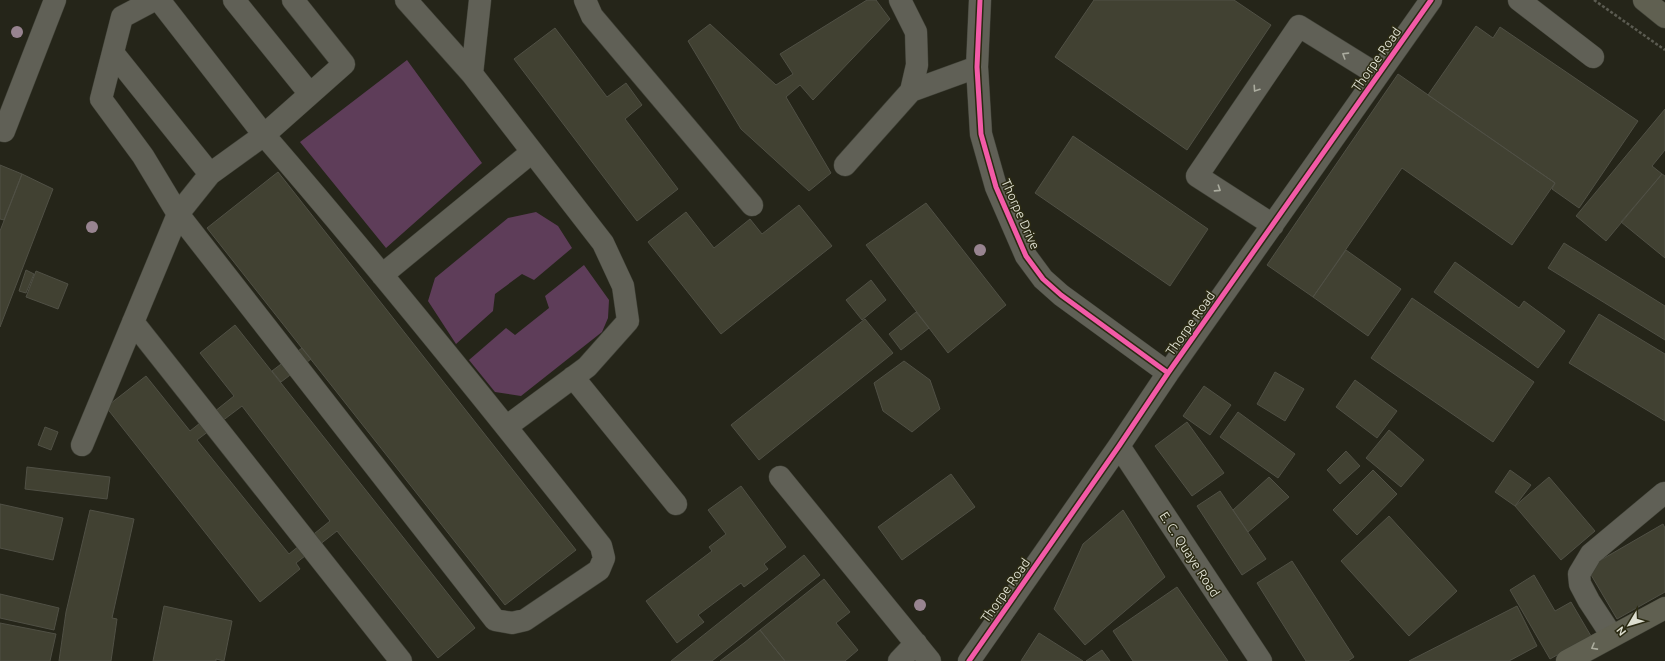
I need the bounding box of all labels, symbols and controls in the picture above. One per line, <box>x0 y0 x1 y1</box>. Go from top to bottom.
street label: Thorpe Road <box>1349 24 1403 94</box>
one-way arrow <box>1342 52 1349 59</box>
one-way arrow <box>1254 84 1261 91</box>
street label: Thorpe Drive <box>999 177 1043 251</box>
one-way arrow <box>1214 184 1221 192</box>
street label: Thorpe Road <box>1163 288 1217 358</box>
street label: E. C. Quaye Road <box>1156 509 1223 600</box>
street label: Thorpe Road <box>978 555 1032 625</box>
north arrow <box>1609 605 1649 645</box>
text: N <box>1614 624 1628 638</box>
one-way arrow <box>1591 642 1598 649</box>

